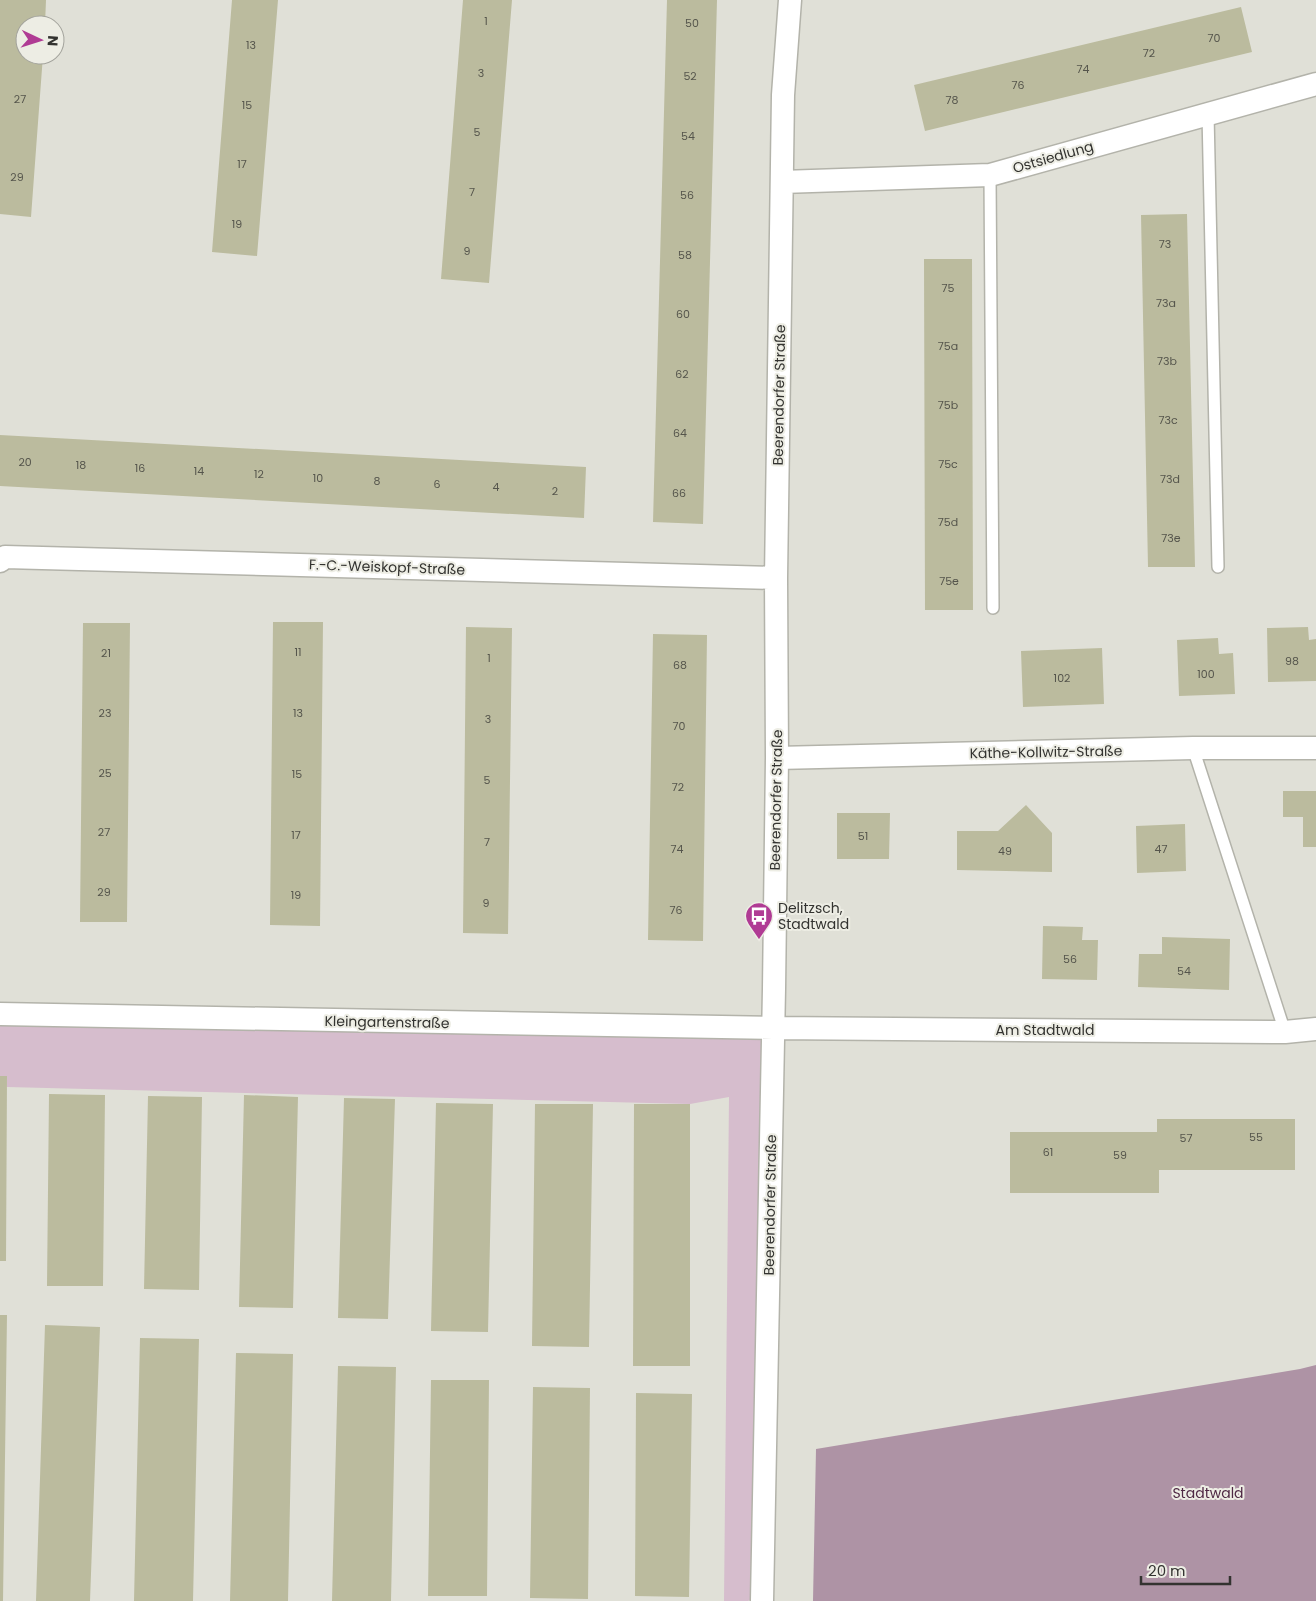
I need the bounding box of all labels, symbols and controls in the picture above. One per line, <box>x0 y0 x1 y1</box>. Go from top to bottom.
house number: 1 <box>484 13 488 29</box>
north arrow <box>15 15 65 65</box>
house number: 50 <box>685 15 699 31</box>
house number: 70 <box>1208 30 1221 46</box>
text: N <box>43 35 63 47</box>
house number: 13 <box>246 37 256 53</box>
house number: 72 <box>1143 45 1155 61</box>
house number: 74 <box>1077 61 1090 77</box>
house number: 3 <box>478 65 484 81</box>
house number: 52 <box>683 68 697 84</box>
house number: 76 <box>1012 77 1025 93</box>
house number: 27 <box>14 91 26 107</box>
house number: 78 <box>946 92 959 108</box>
house number: 15 <box>242 97 252 113</box>
house number: 5 <box>474 124 481 140</box>
house number: 54 <box>681 128 695 144</box>
street label: Ostsiedlung <box>1010 136 1096 178</box>
house number: 17 <box>237 156 247 172</box>
house number: 29 <box>10 169 24 185</box>
house number: 7 <box>469 184 475 200</box>
house number: 56 <box>680 187 694 203</box>
house number: 19 <box>232 216 242 232</box>
house number: 73 <box>1159 236 1171 252</box>
house number: 9 <box>464 243 471 259</box>
house number: 58 <box>678 247 692 263</box>
house number: 75 <box>942 280 955 296</box>
house number: 73a <box>1156 295 1176 311</box>
house number: 60 <box>676 306 690 322</box>
street label: Beerendorfer Straße <box>768 324 790 466</box>
house number: 75a <box>938 338 958 354</box>
house number: 73b <box>1157 353 1177 369</box>
house number: 62 <box>675 366 689 382</box>
house number: 75b <box>938 397 958 413</box>
house number: 73c <box>1158 412 1178 428</box>
house number: 64 <box>673 425 687 441</box>
house number: 20 <box>18 454 32 470</box>
house number: 75c <box>938 456 958 472</box>
house number: 18 <box>76 457 86 473</box>
house number: 16 <box>135 460 145 476</box>
house number: 14 <box>194 463 204 479</box>
house number: 12 <box>254 466 264 482</box>
house number: 10 <box>313 470 323 486</box>
house number: 73d <box>1160 471 1180 487</box>
house number: 8 <box>374 473 381 489</box>
house number: 6 <box>434 476 441 492</box>
house number: 4 <box>493 479 500 495</box>
house number: 2 <box>552 483 558 499</box>
house number: 66 <box>672 485 686 501</box>
house number: 75d <box>938 514 958 530</box>
house number: 73e <box>1161 530 1181 546</box>
street label: F.-C.-Weiskopf-Straße <box>308 554 466 580</box>
house number: 75e <box>939 573 959 589</box>
house number: 11 <box>294 644 302 660</box>
house number: 21 <box>101 645 111 661</box>
house number: 1 <box>487 650 491 666</box>
house number: 98 <box>1285 653 1299 669</box>
house number: 68 <box>673 657 687 673</box>
house number: 100 <box>1197 666 1215 682</box>
house number: 102 <box>1054 670 1070 686</box>
house number: 23 <box>99 705 111 721</box>
house number: 13 <box>293 705 303 721</box>
house number: 3 <box>485 711 491 727</box>
house number: 70 <box>673 718 686 734</box>
street label: Beerendorfer Straße <box>765 729 787 871</box>
street label: Käthe-Kollwitz-Straße <box>969 741 1123 763</box>
house number: 25 <box>98 765 112 781</box>
house number: 15 <box>292 766 302 782</box>
house number: 5 <box>484 772 491 788</box>
house number: 72 <box>672 779 684 795</box>
house number: 27 <box>98 824 110 840</box>
house number: 17 <box>291 827 301 843</box>
house number: 51 <box>858 828 868 844</box>
house number: 7 <box>484 834 490 850</box>
house number: 74 <box>671 841 684 857</box>
house number: 47 <box>1155 841 1167 857</box>
house number: 49 <box>998 843 1012 859</box>
house number: 29 <box>97 884 111 900</box>
house number: 19 <box>291 887 301 903</box>
house number: 9 <box>483 895 490 911</box>
place label: Delitzsch, Stadtwald <box>778 898 849 934</box>
bus stop icon: Delitzsch, Stadtwald <box>744 901 774 940</box>
house number: 76 <box>670 902 683 918</box>
house number: 56 <box>1063 951 1077 967</box>
house number: 54 <box>1177 963 1191 979</box>
street label: Kleingartenstraße <box>324 1011 450 1033</box>
street label: Am Stadtwald <box>996 1020 1094 1040</box>
house number: 55 <box>1249 1129 1263 1145</box>
house number: 57 <box>1180 1130 1192 1146</box>
street label: Beerendorfer Straße <box>759 1134 781 1276</box>
house number: 61 <box>1043 1144 1053 1160</box>
house number: 59 <box>1113 1147 1127 1163</box>
park label: Stadtwald <box>1172 1483 1244 1503</box>
scale bar <box>1141 1554 1230 1586</box>
text: 20 m <box>1148 1560 1186 1581</box>

